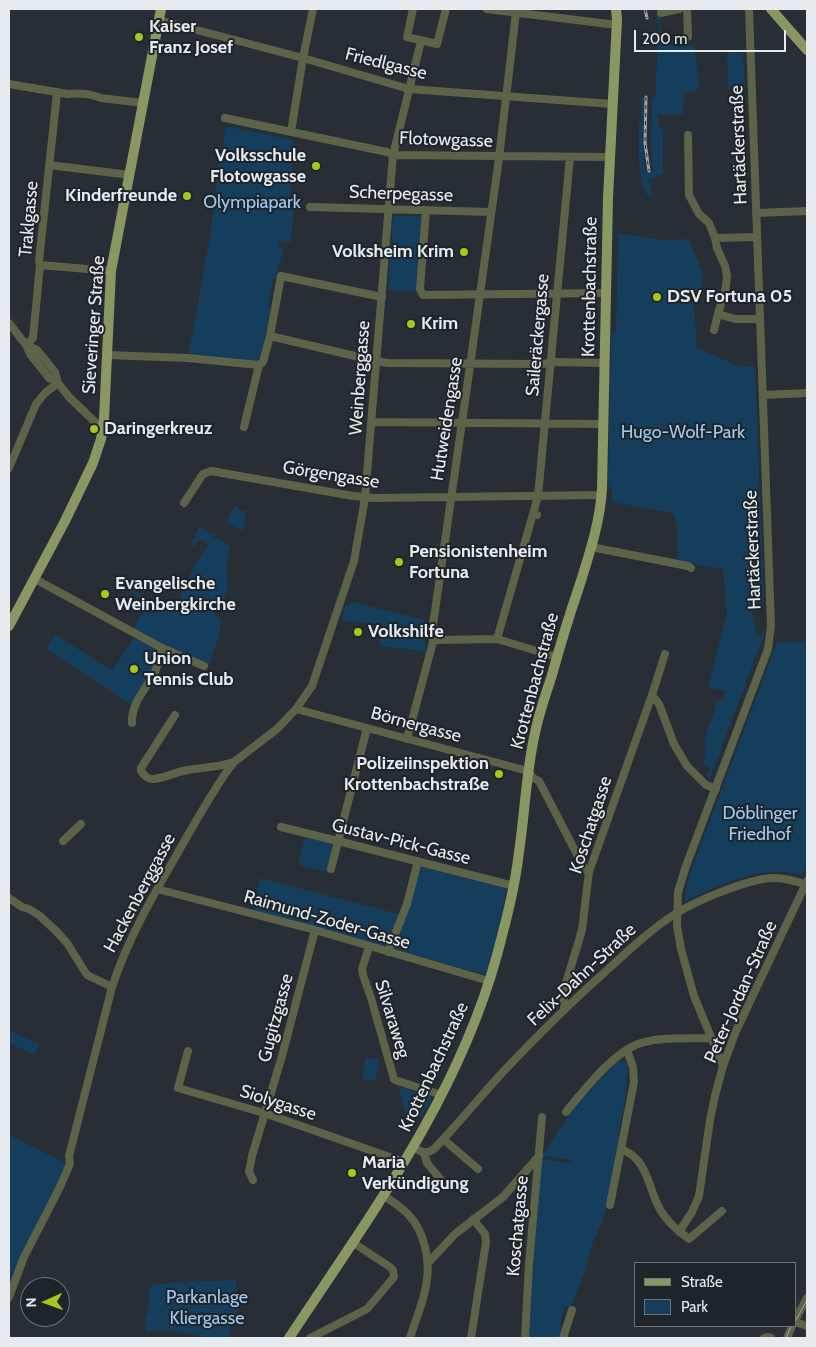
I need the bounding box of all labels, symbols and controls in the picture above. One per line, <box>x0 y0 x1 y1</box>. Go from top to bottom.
place label: Kaiser Franz Josef <box>149 16 233 58</box>
scale bar <box>636 20 788 52</box>
text: 200 m <box>642 30 687 48</box>
marker: Kaiser Franz Josef <box>133 31 145 43</box>
street label: Friedlgasse <box>343 43 429 85</box>
street label: Hartäckerstraße <box>726 85 752 205</box>
street label: Flotowgasse <box>399 128 493 152</box>
place label: Volksschule Flotowgasse <box>210 145 306 188</box>
marker: Volksschule Flotowgasse <box>310 160 322 172</box>
street label: Traklgasse <box>15 180 43 258</box>
street label: Scherpegasse <box>348 181 454 207</box>
place label: Kinderfreunde <box>65 185 177 207</box>
marker: Kinderfreunde <box>181 190 193 202</box>
park label: Olympiapark <box>203 192 301 214</box>
street label: Krottenbachstraße <box>578 217 602 357</box>
place label: Volksheim Krim <box>332 241 454 263</box>
marker: Volksheim Krim <box>458 246 470 258</box>
street label: Sieveringer Straße <box>78 255 110 395</box>
street label: Saileräckergasse <box>522 273 554 397</box>
place label: DSV Fortuna 05 <box>667 286 792 308</box>
marker: DSV Fortuna 05 <box>651 291 663 303</box>
place label: Krim <box>421 313 458 335</box>
marker: Krim <box>405 318 417 330</box>
street label: Weinberggasse <box>345 320 375 436</box>
street label: Hutweidengasse <box>427 356 467 482</box>
place label: Daringerkreuz <box>104 418 212 440</box>
park label: Hugo-Wolf-Park <box>621 422 745 444</box>
marker: Daringerkreuz <box>88 423 100 435</box>
street label: Görgengasse <box>281 457 381 493</box>
street label: Hartäckerstraße <box>740 490 766 610</box>
place label: Pensionistenheim Fortuna <box>409 541 547 584</box>
marker: Pensionistenheim Fortuna <box>393 556 405 568</box>
place label: Evangelische Weinbergkirche <box>115 573 236 616</box>
marker: Evangelische Weinbergkirche <box>99 588 111 600</box>
street label: Krottenbachstraße <box>506 610 564 752</box>
place label: Volkshilfe <box>368 621 444 643</box>
marker: Volkshilfe <box>352 626 364 638</box>
place label: Union Tennis Club <box>144 648 234 691</box>
marker: Union Tennis Club <box>128 663 140 675</box>
street label: Börnergasse <box>368 703 464 747</box>
place label: Polizeiinspektion Krottenbachstraße <box>344 753 489 796</box>
marker: Polizeiinspektion Krottenbachstraße <box>493 768 505 780</box>
street label: Koschatgasse <box>565 774 617 876</box>
park label: Döblinger Friedhof <box>723 803 797 846</box>
street label: Gustav-Pick-Gasse <box>329 814 473 870</box>
street label: Hackenberggasse <box>100 830 180 956</box>
street label: Raimund-Zoder-Gasse <box>241 886 413 954</box>
street label: Peter-Jordan-Straße <box>700 918 782 1066</box>
street label: Felix-Dahn-Straße <box>523 919 641 1031</box>
street label: Gugitzgasse <box>254 971 298 1065</box>
street label: Silvaraweg <box>370 977 414 1061</box>
street label: Krottenbachstraße <box>395 999 473 1135</box>
street label: Siolygasse <box>237 1081 319 1125</box>
place label: Maria Verkündigung <box>362 1152 469 1194</box>
marker: Maria Verkündigung <box>346 1167 358 1179</box>
street label: Koschatgasse <box>503 1175 533 1277</box>
legend <box>634 1262 796 1327</box>
text: Straße <box>681 1273 723 1291</box>
north arrow <box>20 1277 70 1327</box>
park label: Parkanlage Kliergasse <box>166 1287 248 1330</box>
text: N <box>22 1297 40 1308</box>
text: Park <box>681 1298 708 1316</box>

